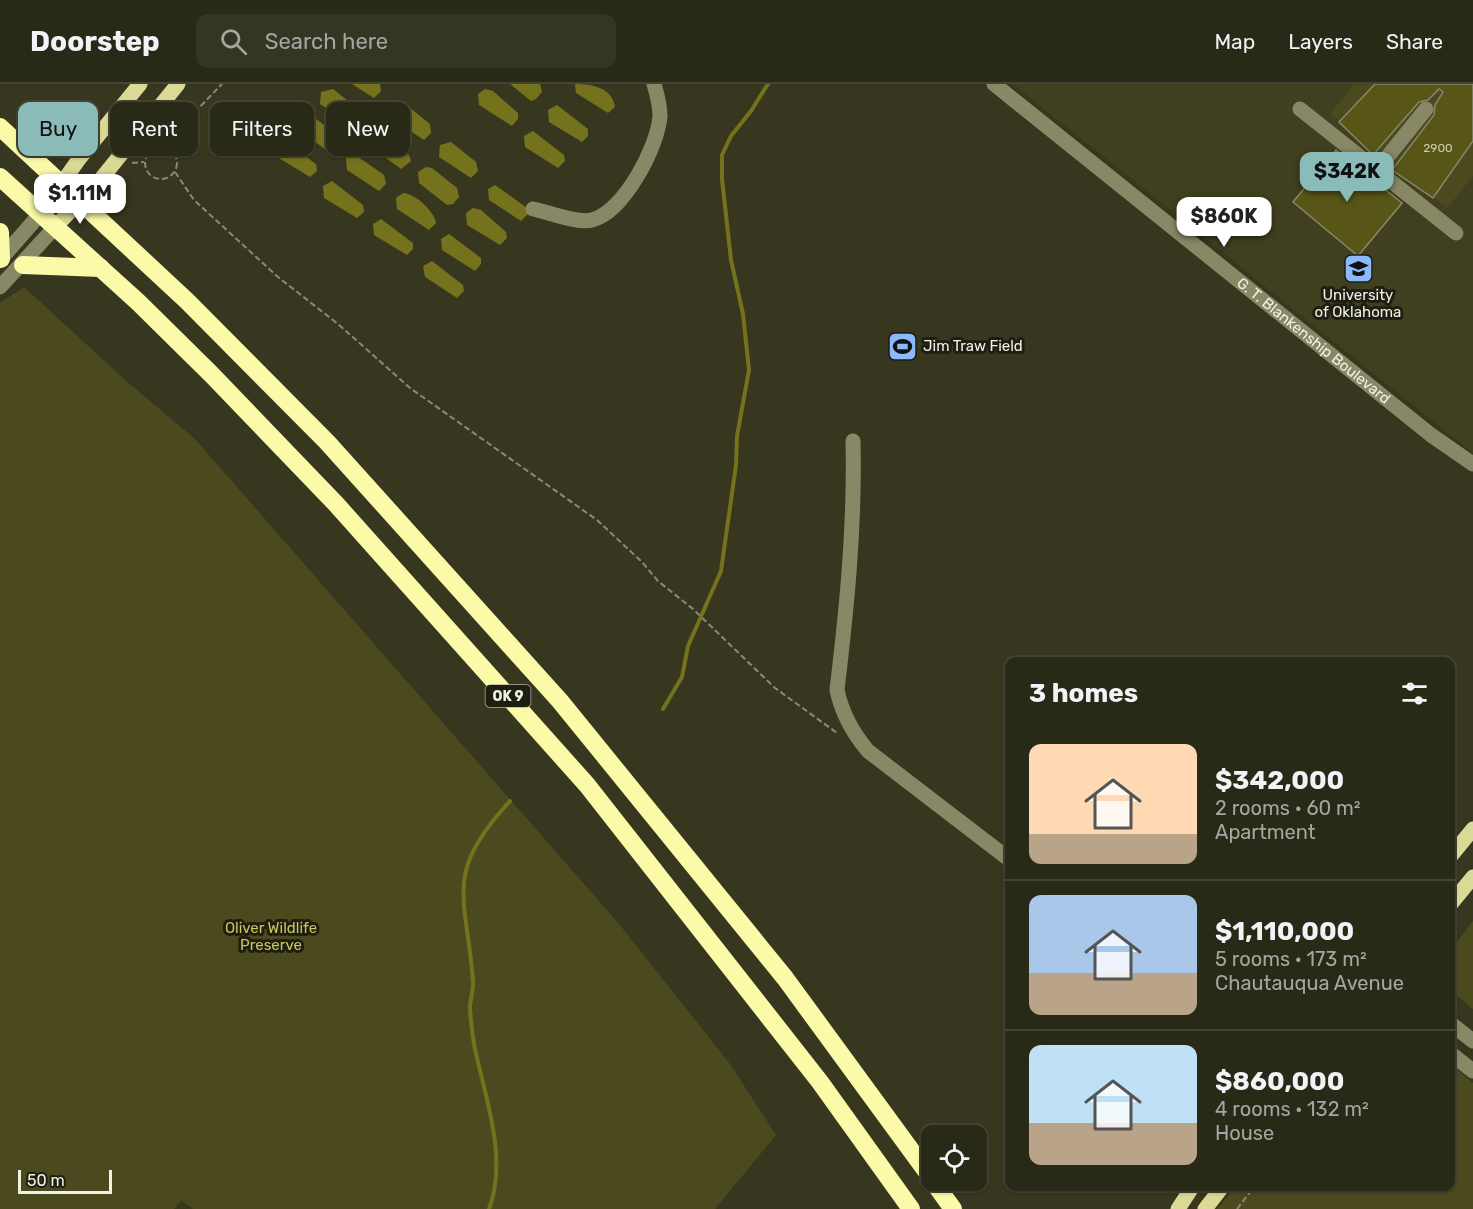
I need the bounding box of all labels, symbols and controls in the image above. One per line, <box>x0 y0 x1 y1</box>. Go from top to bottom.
search box <box>196 14 616 68</box>
text: Doorstep <box>30 25 160 58</box>
icon: search <box>217 25 250 58</box>
text: Search here <box>265 28 388 55</box>
text: Map <box>1214 29 1255 54</box>
text: Layers <box>1288 29 1353 54</box>
text: Share <box>1386 29 1443 54</box>
chip: Buy <box>18 102 98 156</box>
chip: Rent <box>110 102 198 156</box>
chip: Filters <box>210 102 314 156</box>
chip: New <box>326 102 410 156</box>
house number: 2900 <box>1423 141 1453 155</box>
pin: $342K <box>1305 152 1389 203</box>
text: $342K <box>1314 159 1380 183</box>
pin: $1.11M <box>31 174 129 225</box>
text: $1.11M <box>48 181 112 205</box>
pin: $860K <box>1182 197 1266 248</box>
text: $860K <box>1191 204 1257 228</box>
school or university icon: University of Oklahoma <box>1342 252 1374 284</box>
street label: G. T. Blankenship Boulevard <box>1233 274 1394 408</box>
place label: University of Oklahoma <box>1315 286 1401 321</box>
sports icon: Jim Traw Field <box>886 330 918 362</box>
place label: Jim Traw Field <box>923 337 1023 355</box>
icon: filters <box>1398 677 1431 710</box>
text: 3 homes <box>1029 678 1138 709</box>
road number: OK 9 <box>486 685 530 707</box>
text: $342,000 <box>1215 765 1344 796</box>
icon: home <box>1077 768 1149 840</box>
text: 2 rooms · 60 m² <box>1215 796 1361 820</box>
text: Apartment <box>1215 820 1316 844</box>
text: $1,110,000 <box>1215 916 1354 947</box>
park label: Oliver Wildlife Preserve <box>225 919 317 954</box>
icon: home <box>1077 919 1149 991</box>
text: 5 rooms · 173 m² <box>1215 947 1367 971</box>
text: Chautauqua Avenue <box>1215 971 1404 995</box>
text: $860,000 <box>1215 1066 1344 1097</box>
icon: home <box>1077 1069 1149 1141</box>
text: 4 rooms · 132 m² <box>1215 1097 1369 1121</box>
text: House <box>1215 1121 1274 1145</box>
map controls <box>921 1125 987 1191</box>
button: locate <box>921 1125 987 1191</box>
scale bar <box>18 1167 112 1194</box>
text: 50 m <box>27 1171 65 1190</box>

